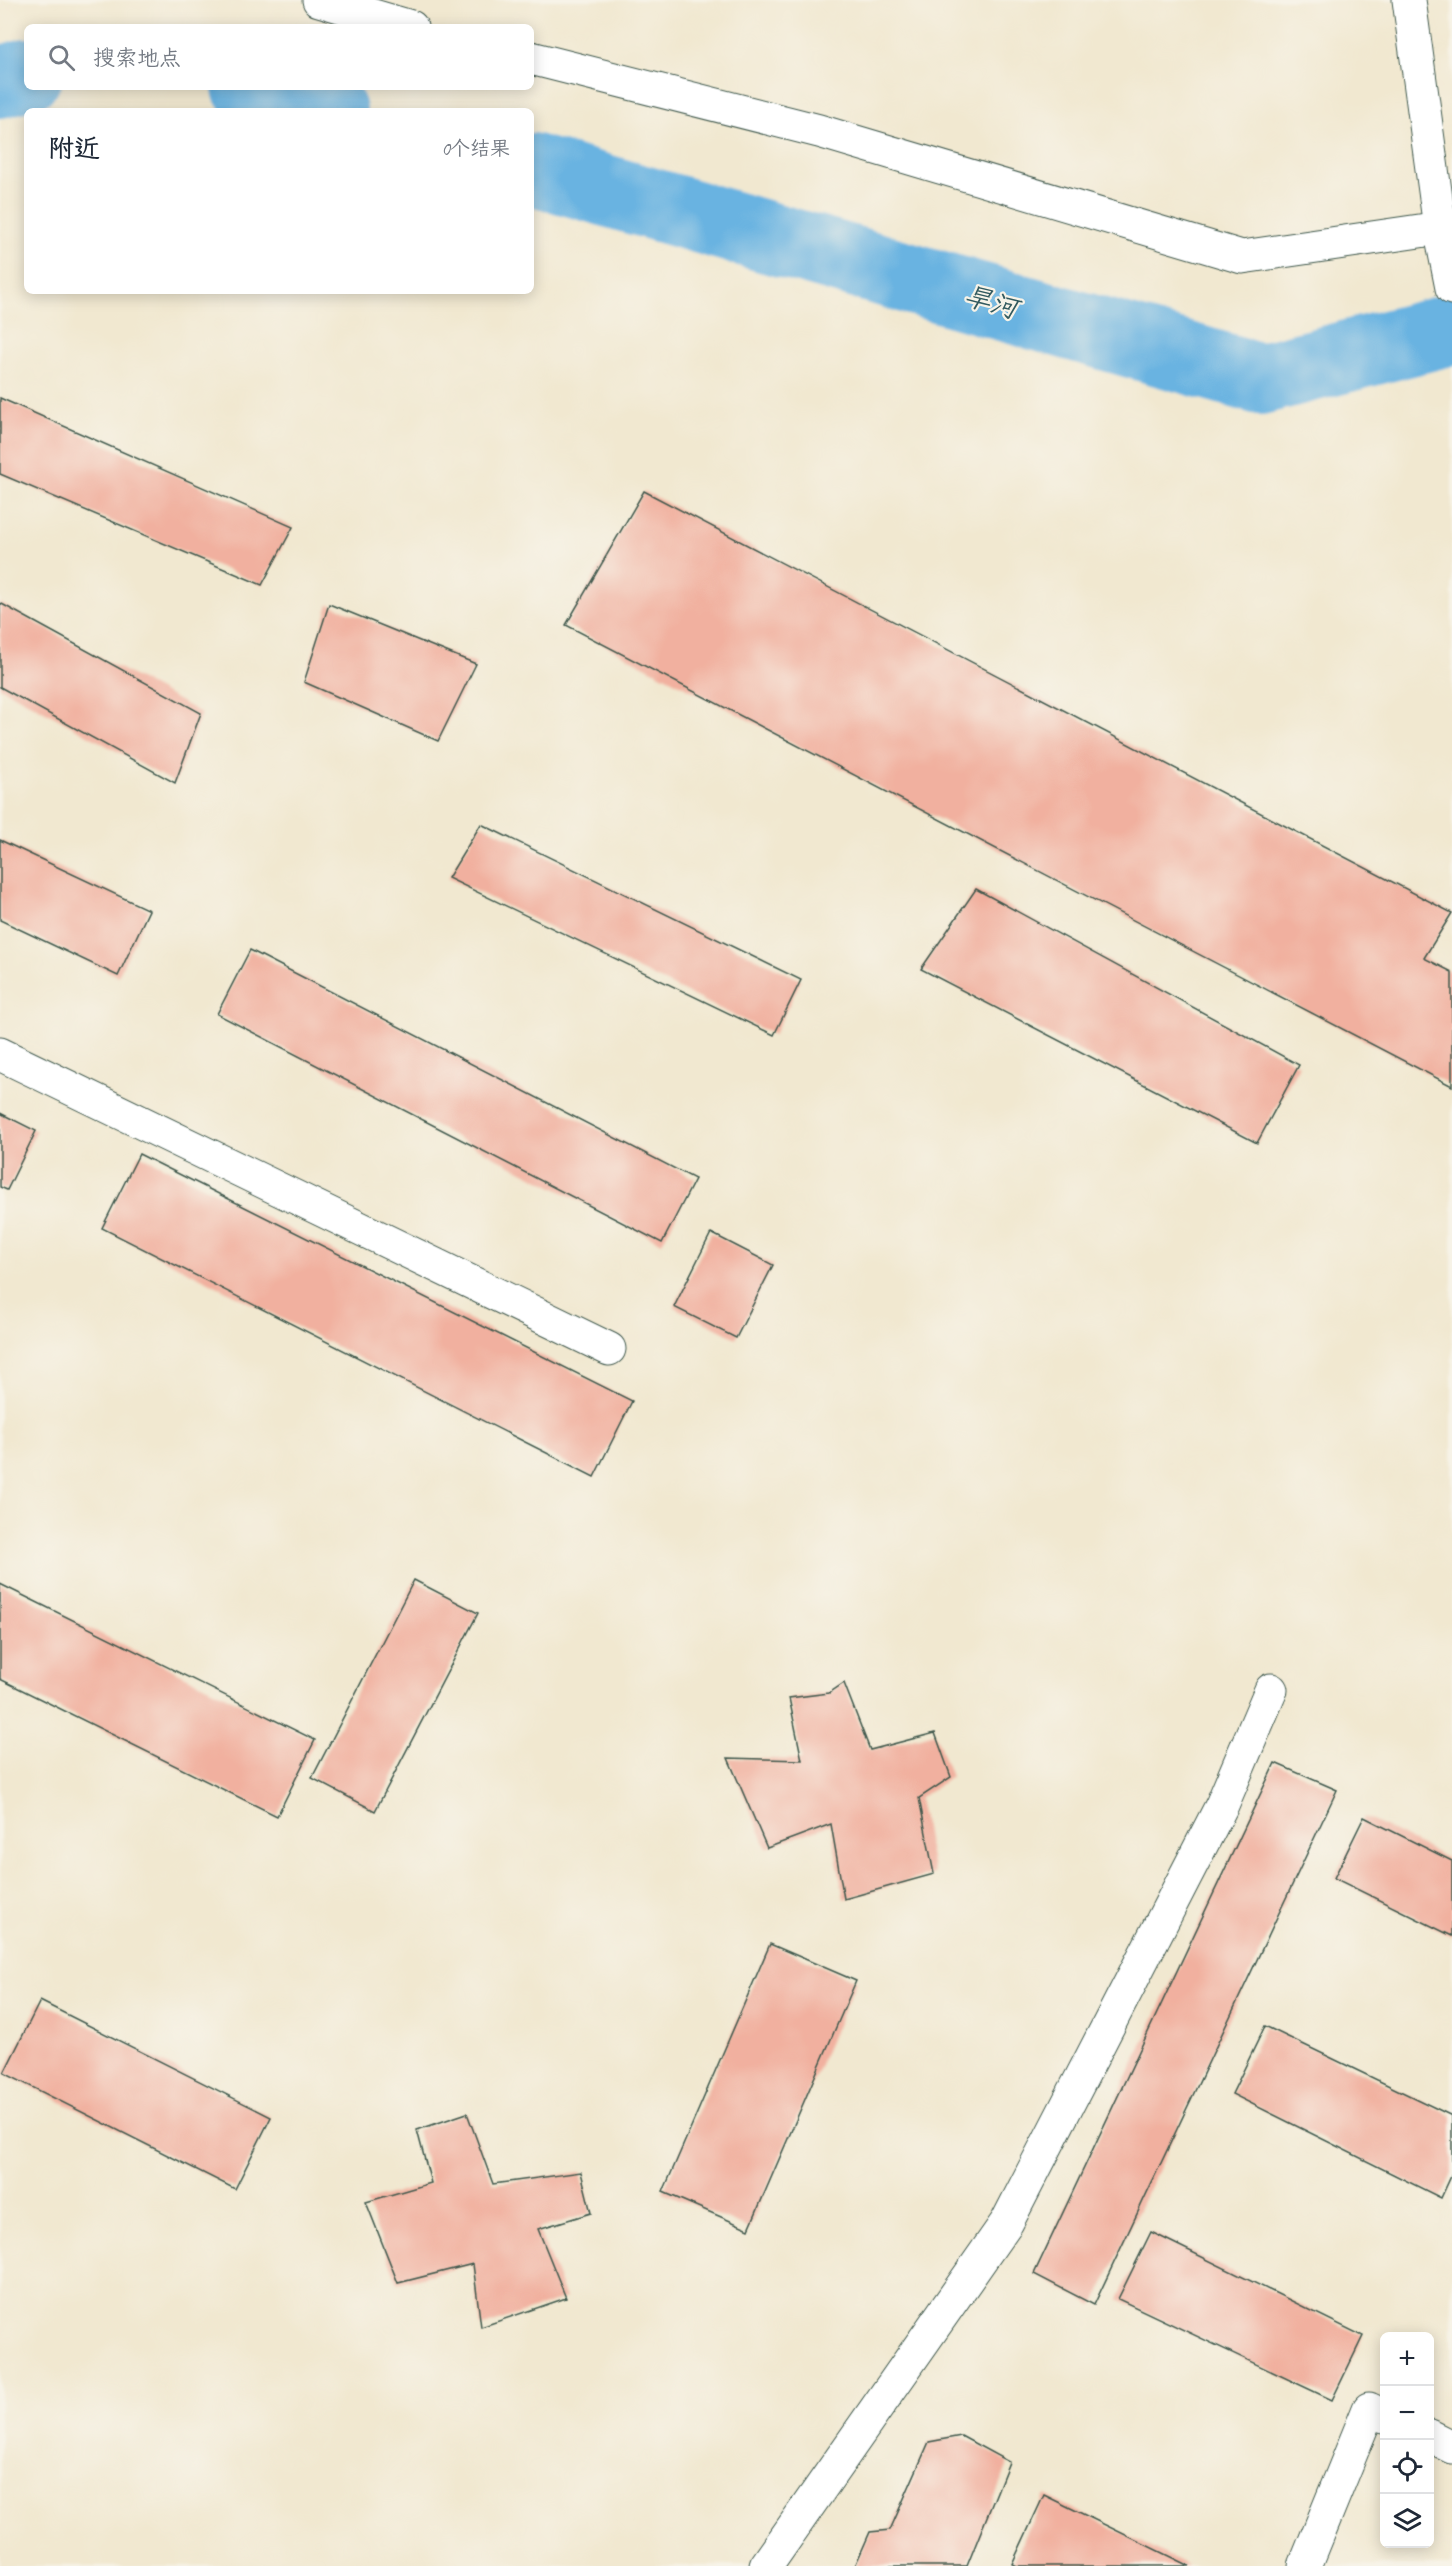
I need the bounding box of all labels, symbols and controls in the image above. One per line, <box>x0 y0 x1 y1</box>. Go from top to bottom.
search box <box>24 24 534 90</box>
icon: search <box>45 41 78 74</box>
text: 搜索地点 <box>93 44 181 72</box>
text: 附近 <box>48 132 100 165</box>
text: 0个结果 <box>441 136 510 161</box>
water label: 旱河 <box>960 278 1025 327</box>
map controls <box>1380 2332 1434 2548</box>
button: + <box>1380 2332 1434 2386</box>
button: − <box>1380 2386 1434 2440</box>
button: locate <box>1380 2440 1434 2494</box>
button: layers <box>1380 2494 1434 2548</box>

